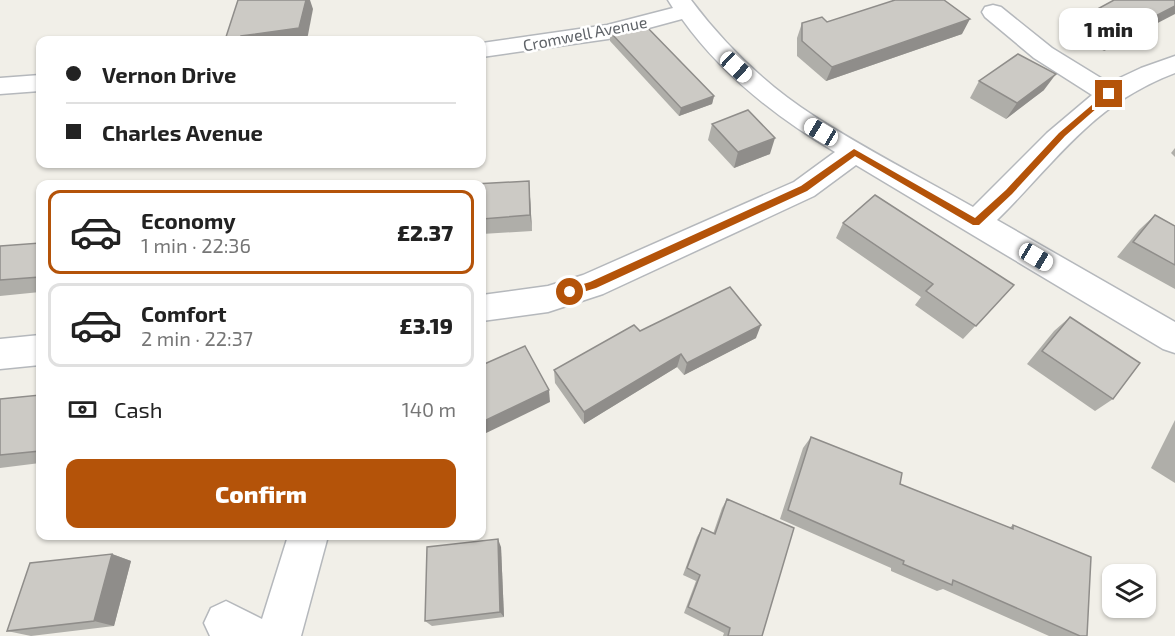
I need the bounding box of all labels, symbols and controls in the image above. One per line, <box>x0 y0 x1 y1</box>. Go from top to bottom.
callout: 1 min <box>1060 7 1158 49</box>
street label: Cromwell Avenue <box>521 12 649 54</box>
text: 1 min <box>1084 17 1133 41</box>
car <box>717 48 755 86</box>
text: Vernon Drive <box>102 61 236 87</box>
route end <box>1095 80 1122 107</box>
car <box>801 115 841 149</box>
text: Charles Avenue <box>102 119 263 145</box>
icon: car <box>69 205 123 259</box>
text: Economy <box>141 207 236 233</box>
text: £2.37 <box>397 219 453 245</box>
text: 1 min · 22:36 <box>141 233 251 257</box>
car <box>1016 240 1056 274</box>
route start <box>556 278 583 305</box>
icon: car <box>69 298 123 352</box>
text: Comfort <box>141 300 226 326</box>
text: £3.19 <box>400 312 453 338</box>
text: 2 min · 22:37 <box>141 326 253 350</box>
icon: cash <box>66 393 99 426</box>
text: Cash <box>114 396 163 422</box>
text: 140 m <box>402 397 456 421</box>
button: Confirm <box>66 459 456 528</box>
map controls <box>1102 564 1156 618</box>
button: layers <box>1102 564 1156 618</box>

